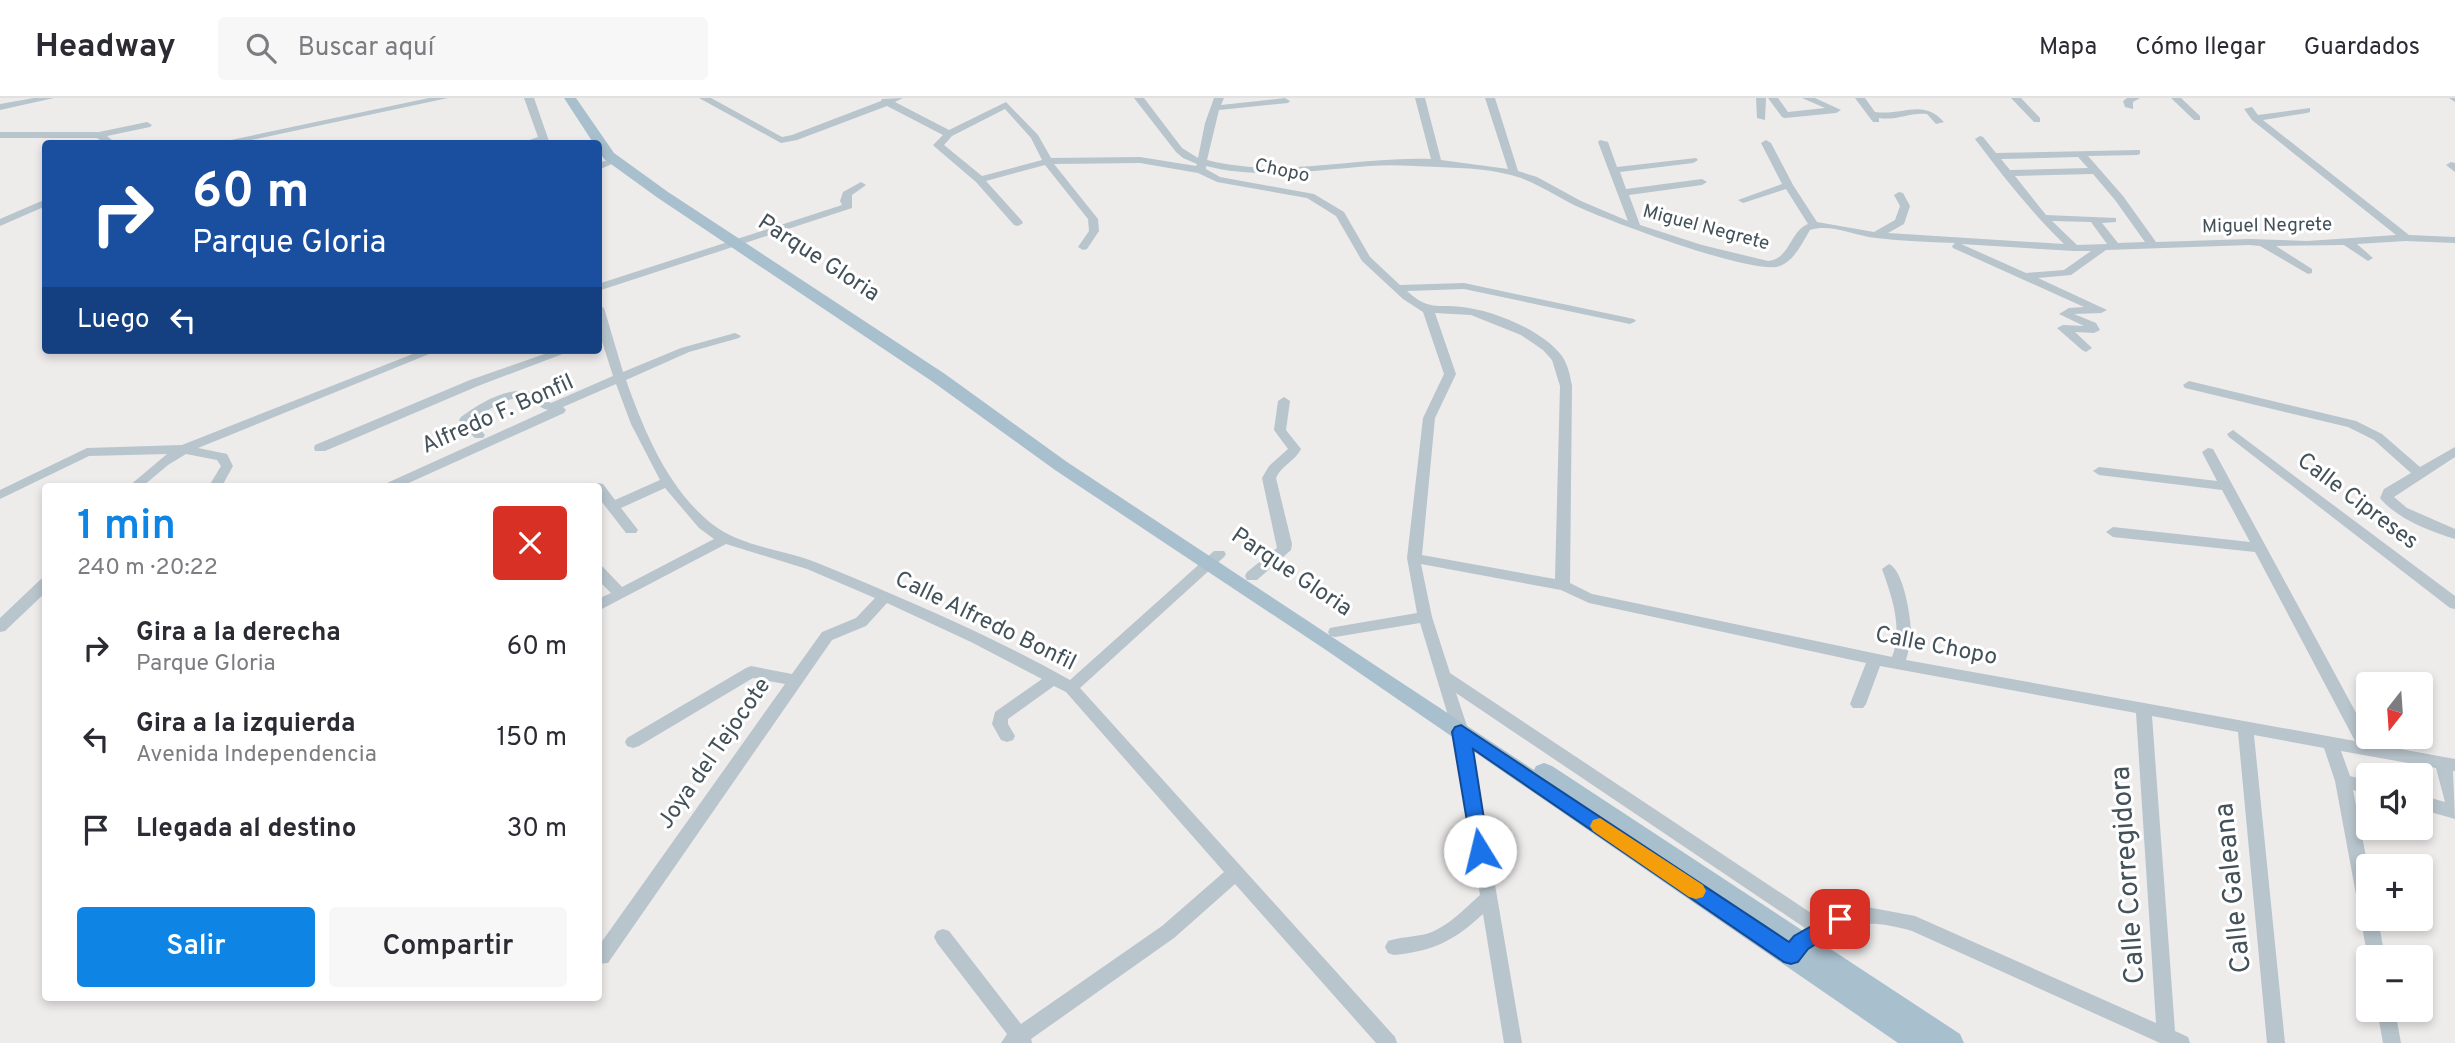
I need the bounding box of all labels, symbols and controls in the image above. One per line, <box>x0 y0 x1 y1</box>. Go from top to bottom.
search box <box>218 17 708 80</box>
text: Headway <box>35 27 176 69</box>
icon: search <box>242 29 280 67</box>
text: Buscar aquí <box>298 32 434 65</box>
text: Mapa <box>2039 33 2097 63</box>
text: Cómo llegar <box>2135 33 2266 63</box>
text: Guardados <box>2304 33 2420 63</box>
street label: Chopo <box>1252 153 1312 189</box>
text: 60 m <box>192 163 310 225</box>
icon: right <box>77 168 168 259</box>
street label: Miguel Negrete <box>1640 200 1772 256</box>
street label: Parque Gloria <box>752 209 884 309</box>
street label: Miguel Negrete <box>2202 213 2332 239</box>
text: Parque Gloria <box>192 224 386 264</box>
icon: left <box>164 301 202 339</box>
text: Luego <box>77 304 150 337</box>
street label: Alfredo F. Bonfil <box>417 368 579 462</box>
street label: Calle Cipreses <box>2291 447 2423 557</box>
text: 1 min <box>77 501 176 554</box>
button: close <box>493 506 567 580</box>
street label: Parque Gloria <box>1225 522 1357 624</box>
text: 240 m · 20:22 <box>77 554 218 583</box>
street label: Calle Alfredo Bonfil <box>890 566 1080 678</box>
text: Gira a la derecha <box>136 617 341 650</box>
street label: Calle Chopo <box>1872 621 2000 673</box>
icon: right <box>77 629 115 667</box>
text: 60 m <box>507 631 567 664</box>
text: Parque Gloria <box>136 650 276 679</box>
north arrow <box>2356 672 2432 749</box>
map controls <box>2356 672 2433 1022</box>
street label: Joya del Tejocote <box>652 673 778 835</box>
text: Gira a la izquierda <box>136 708 355 741</box>
icon: left <box>77 720 115 758</box>
text: 150 m <box>496 722 567 755</box>
text: Avenida Independencia <box>136 741 377 770</box>
button: sound <box>2356 763 2433 840</box>
street label: Calle Corregidora <box>2103 765 2155 985</box>
street label: Calle Galeana <box>2207 801 2261 975</box>
icon: arrive <box>77 811 115 849</box>
text: Llegada al destino <box>136 813 356 846</box>
text: 30 m <box>507 813 567 846</box>
position arrow <box>1443 814 1517 888</box>
button: + <box>2356 854 2433 931</box>
pin <box>1810 889 1870 949</box>
icon: arrive <box>1821 900 1859 938</box>
button: Salir <box>77 907 315 987</box>
button: Compartir <box>329 907 567 987</box>
button: − <box>2356 945 2433 1022</box>

